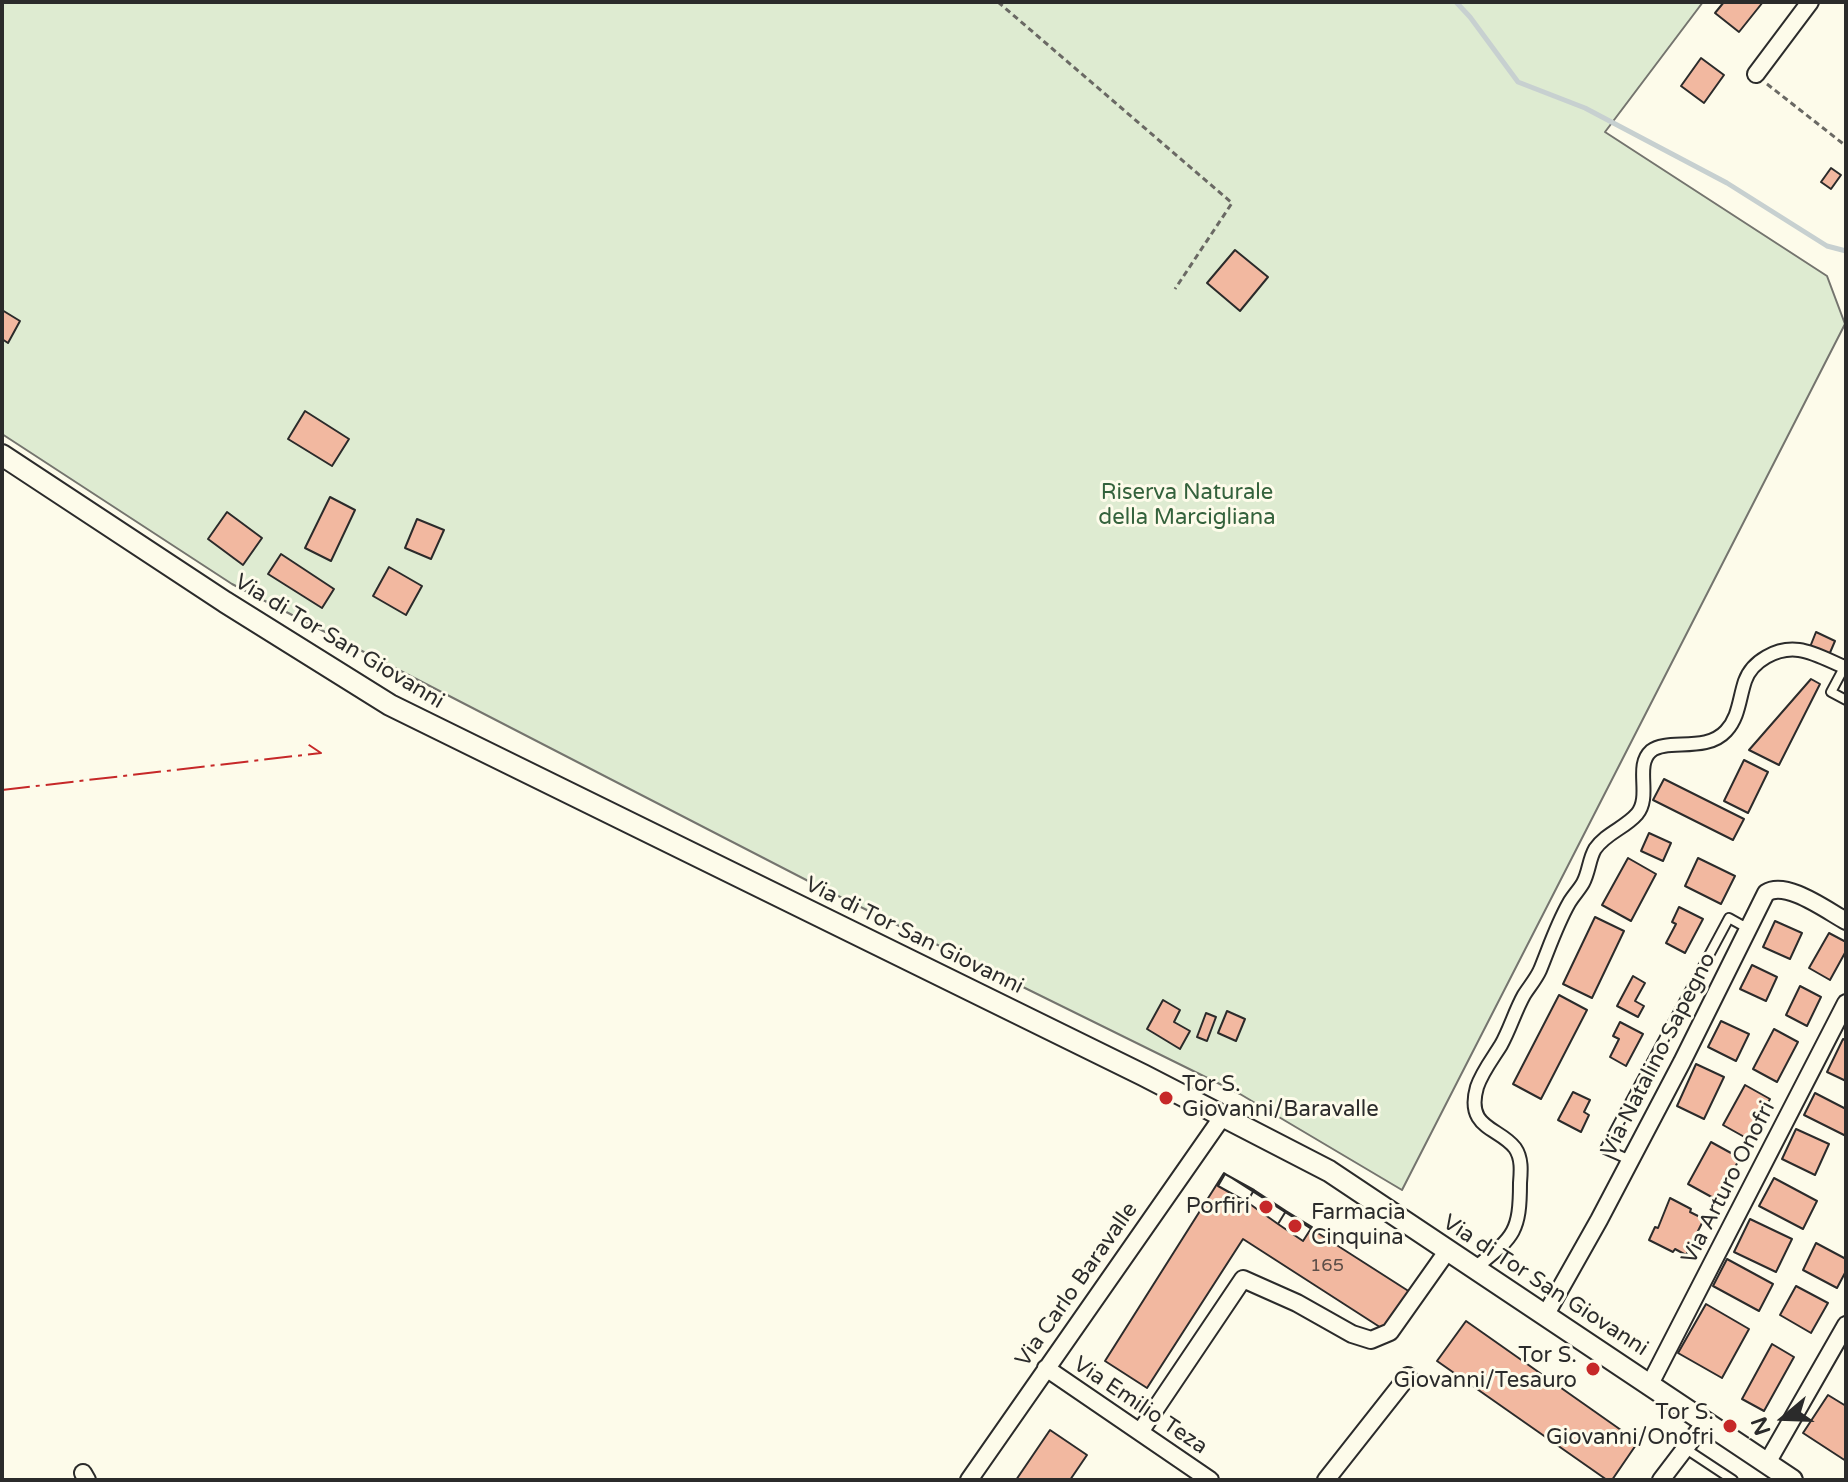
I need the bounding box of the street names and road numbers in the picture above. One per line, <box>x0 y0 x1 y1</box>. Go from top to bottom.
street label: Via di Tor San Giovanni <box>229 569 449 715</box>
street label: Via di Tor San Giovanni <box>800 872 1028 1000</box>
street label: Via Natalino Sapegno <box>1596 949 1722 1161</box>
street label: Via Arturo Onofri <box>1677 1097 1781 1269</box>
street label: Via Carlo Baravalle <box>1010 1198 1144 1372</box>
street label: Via di Tor San Giovanni <box>1437 1210 1653 1362</box>
street label: Via Emilio Teza <box>1068 1351 1212 1461</box>

